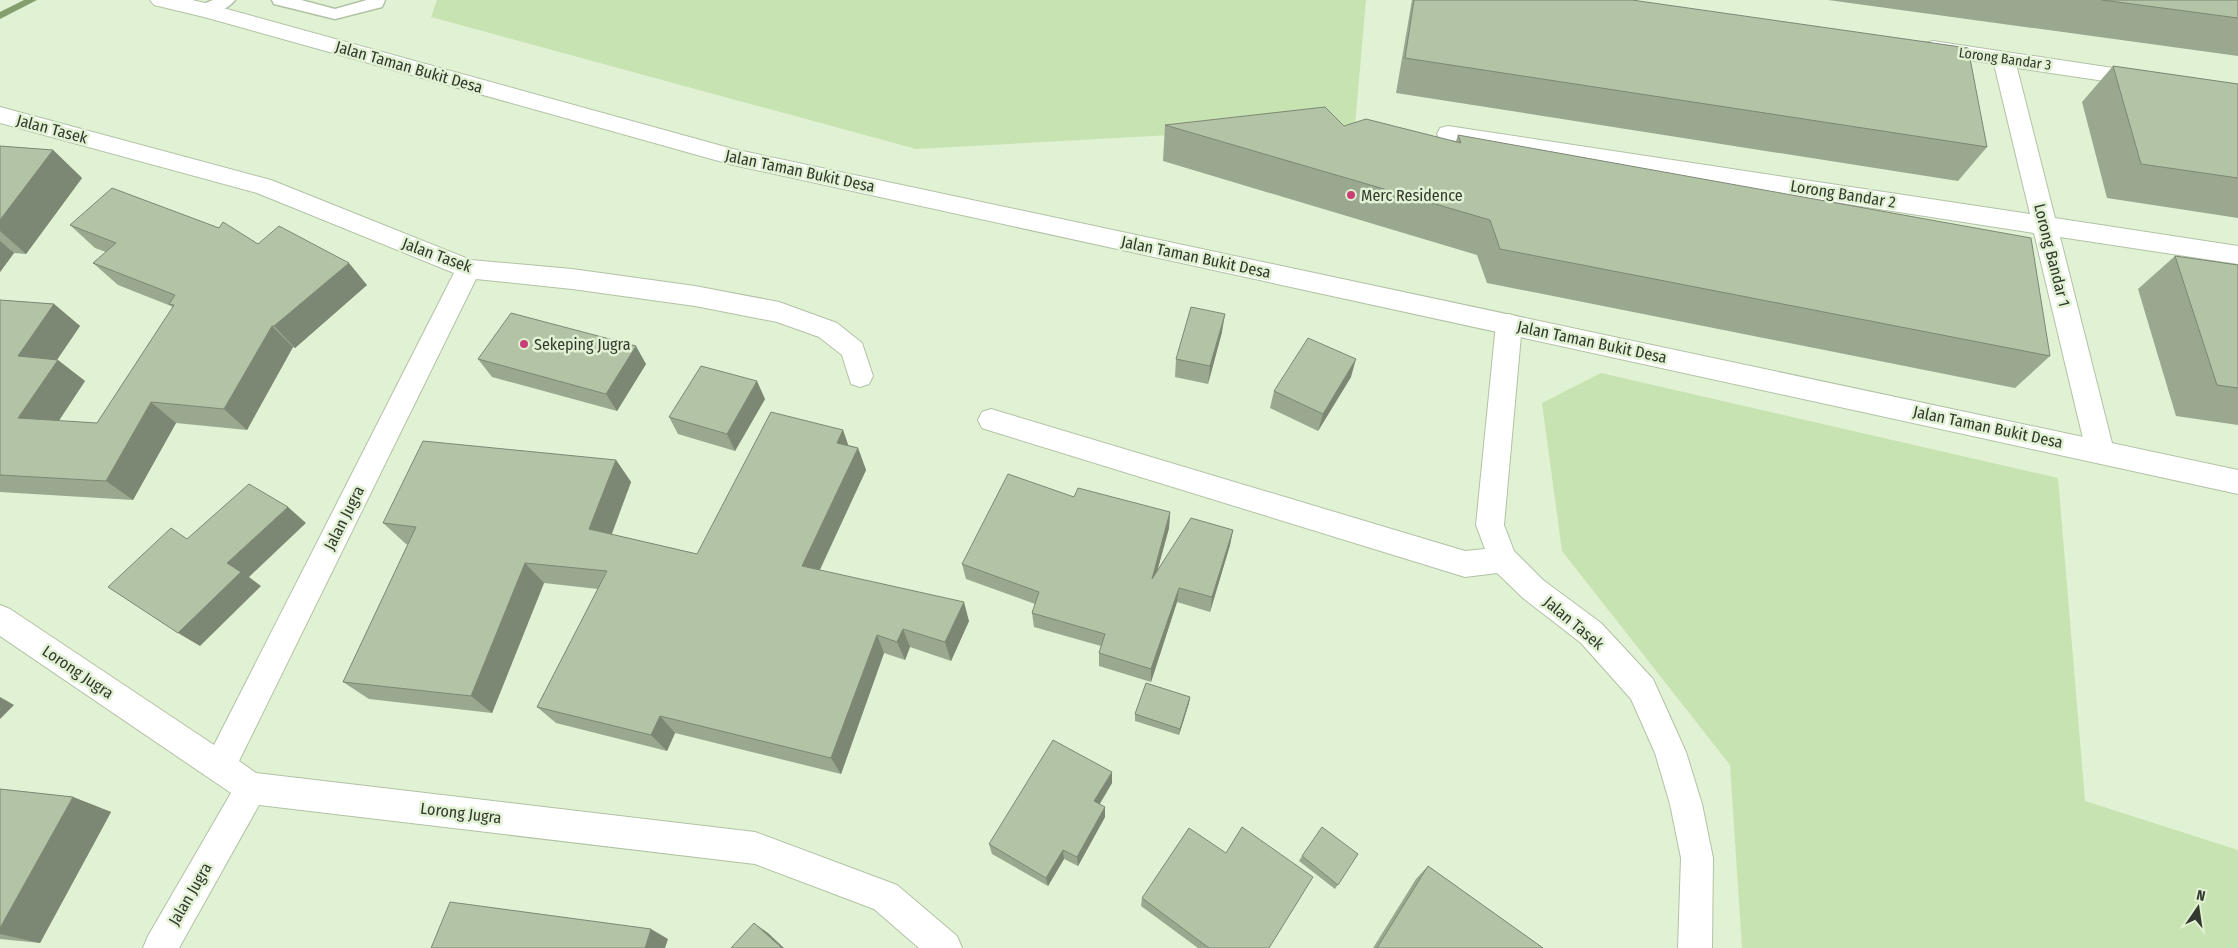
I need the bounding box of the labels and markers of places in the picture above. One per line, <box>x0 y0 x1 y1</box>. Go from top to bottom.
place label: Merc Residence <box>1361 186 1463 205</box>
marker: Merc Residence <box>1345 189 1357 201</box>
place label: Sekeping Jugra <box>534 335 631 354</box>
marker: Sekeping Jugra <box>518 338 530 350</box>

